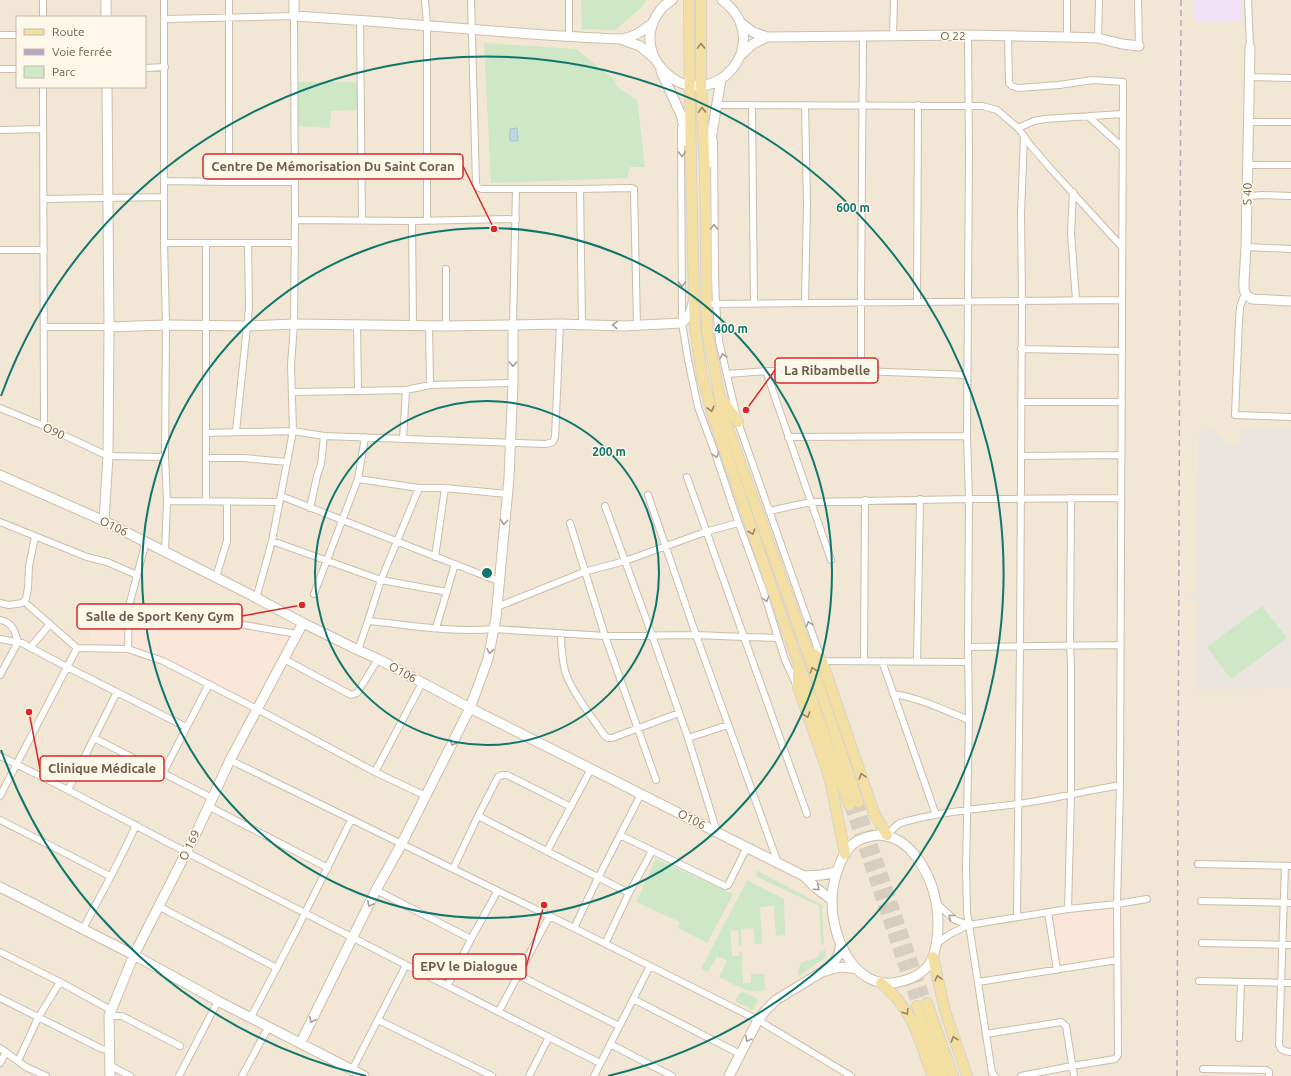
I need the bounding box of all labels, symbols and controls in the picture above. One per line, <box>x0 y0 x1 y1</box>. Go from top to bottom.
legend <box>16 16 146 88</box>
text: Route <box>52 25 85 38</box>
street label: O 22 <box>940 29 966 42</box>
one-way arrow <box>697 43 705 49</box>
text: Voie ferrée <box>52 45 112 58</box>
text: Parc <box>52 65 76 78</box>
one-way arrow <box>698 107 706 113</box>
one-way arrow <box>678 151 686 157</box>
callout: Centre De Mémorisation Du Saint Coran <box>203 154 463 179</box>
text: Centre De Mémorisation Du Saint Coran <box>211 159 455 173</box>
street label: S 40 <box>1240 182 1254 205</box>
text: 600 m <box>836 201 870 214</box>
one-way arrow <box>710 224 718 230</box>
one-way arrow <box>678 281 686 287</box>
one-way arrow <box>612 321 618 330</box>
text: 400 m <box>714 322 748 335</box>
one-way arrow <box>719 353 727 360</box>
callout: La Ribambelle <box>775 358 878 383</box>
one-way arrow <box>509 361 517 367</box>
text: La Ribambelle <box>784 363 870 377</box>
one-way arrow <box>706 406 714 412</box>
street label: O90 <box>41 420 67 442</box>
text: 200 m <box>592 445 626 458</box>
one-way arrow <box>711 451 720 458</box>
street label: O106 <box>98 514 130 538</box>
one-way arrow <box>500 519 509 525</box>
one-way arrow <box>748 528 756 535</box>
centre of rings <box>480 566 494 580</box>
one-way arrow <box>761 595 770 602</box>
callout: Salle de Sport Keny Gym <box>77 604 242 629</box>
text: Salle de Sport Keny Gym <box>86 609 234 623</box>
one-way arrow <box>806 621 814 628</box>
one-way arrow <box>486 648 495 654</box>
street label: O106 <box>387 659 419 685</box>
one-way arrow <box>809 667 818 674</box>
one-way arrow <box>803 711 811 718</box>
one-way arrow <box>450 738 458 746</box>
callout: Clinique Médicale <box>40 756 164 781</box>
text: Clinique Médicale <box>48 761 156 775</box>
one-way arrow <box>858 773 866 780</box>
street label: O106 <box>676 806 708 832</box>
street label: O 169 <box>176 828 202 862</box>
one-way arrow <box>813 884 820 891</box>
one-way arrow <box>367 899 375 907</box>
one-way arrow <box>949 915 956 922</box>
callout: EPV le Dialogue <box>413 954 526 979</box>
text: EPV le Dialogue <box>420 959 518 973</box>
one-way arrow <box>934 975 942 982</box>
one-way arrow <box>902 1008 909 1015</box>
one-way arrow <box>309 1016 316 1023</box>
one-way arrow <box>745 1034 753 1042</box>
one-way arrow <box>951 1036 959 1043</box>

